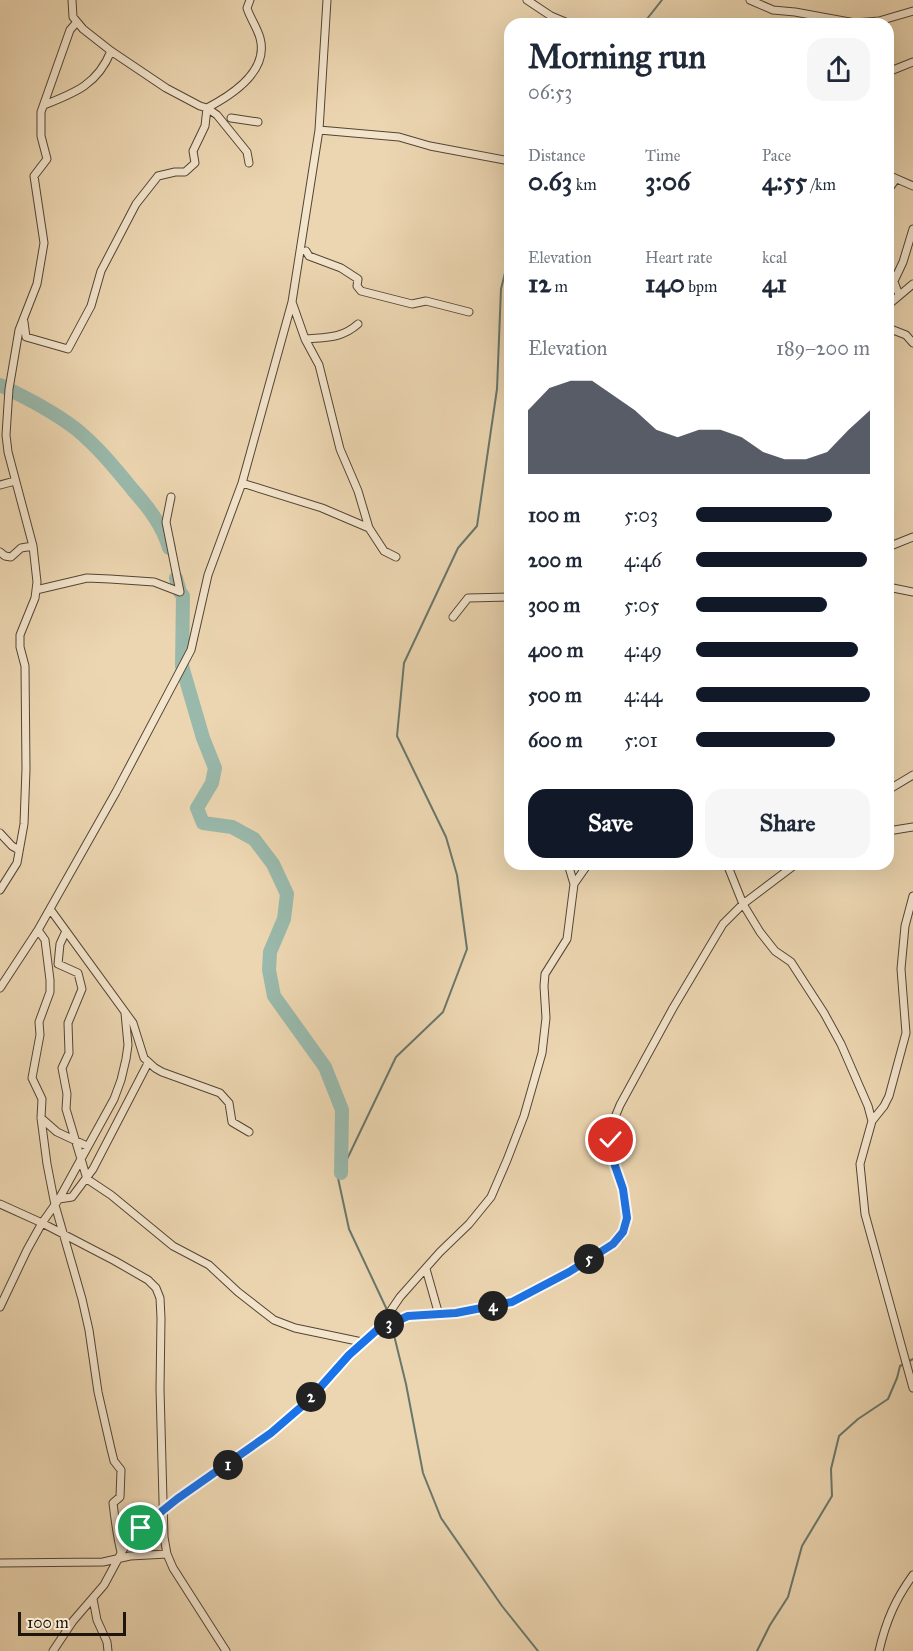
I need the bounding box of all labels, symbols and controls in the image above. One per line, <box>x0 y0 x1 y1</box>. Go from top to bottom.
text: Morning run <box>528 37 706 77</box>
button: share <box>807 38 870 101</box>
text: 06:53 <box>528 80 572 104</box>
text: Distance <box>528 146 585 165</box>
text: Time <box>645 146 680 165</box>
text: Pace <box>762 146 791 165</box>
text: 0.63 <box>528 165 572 197</box>
text: 3:06 <box>645 165 690 197</box>
text: 4:55 <box>762 165 807 197</box>
text: km <box>572 175 597 194</box>
text: /km <box>807 175 836 194</box>
text: Elevation <box>528 248 592 267</box>
text: Heart rate <box>645 248 712 267</box>
text: kcal <box>762 248 787 267</box>
text: 12 <box>528 267 551 299</box>
text: 140 <box>645 267 685 299</box>
text: 41 <box>762 267 787 299</box>
text: m <box>551 277 568 296</box>
text: bpm <box>685 277 718 296</box>
text: Elevation <box>528 336 607 360</box>
text: 189–200 m <box>776 336 870 360</box>
text: 100 m <box>528 503 580 527</box>
text: 5:03 <box>624 503 658 527</box>
text: 200 m <box>528 548 582 572</box>
text: 4:46 <box>624 548 662 572</box>
text: 300 m <box>528 593 580 617</box>
text: 5:05 <box>624 593 659 617</box>
text: 400 m <box>528 638 584 662</box>
text: 4:49 <box>624 638 662 662</box>
text: 500 m <box>528 683 582 707</box>
text: 4:44 <box>624 683 662 707</box>
text: 600 m <box>528 728 583 752</box>
text: 5:01 <box>624 728 658 752</box>
button: Save <box>528 789 693 858</box>
button: Share <box>705 789 870 858</box>
pin <box>585 1114 636 1165</box>
icon: check <box>594 1123 627 1156</box>
pin: 5 <box>574 1244 604 1274</box>
text: 5 <box>585 1249 593 1268</box>
pin: 4 <box>478 1291 508 1321</box>
text: 4 <box>489 1296 497 1315</box>
pin: 3 <box>374 1309 404 1339</box>
text: 3 <box>386 1314 392 1333</box>
pin: 2 <box>296 1382 326 1412</box>
text: 2 <box>307 1387 315 1406</box>
pin: 1 <box>213 1450 243 1480</box>
text: 1 <box>225 1455 231 1474</box>
pin <box>115 1502 166 1553</box>
icon: arrive <box>124 1511 157 1544</box>
scale bar <box>18 1609 126 1636</box>
text: 100 m <box>27 1613 69 1632</box>

